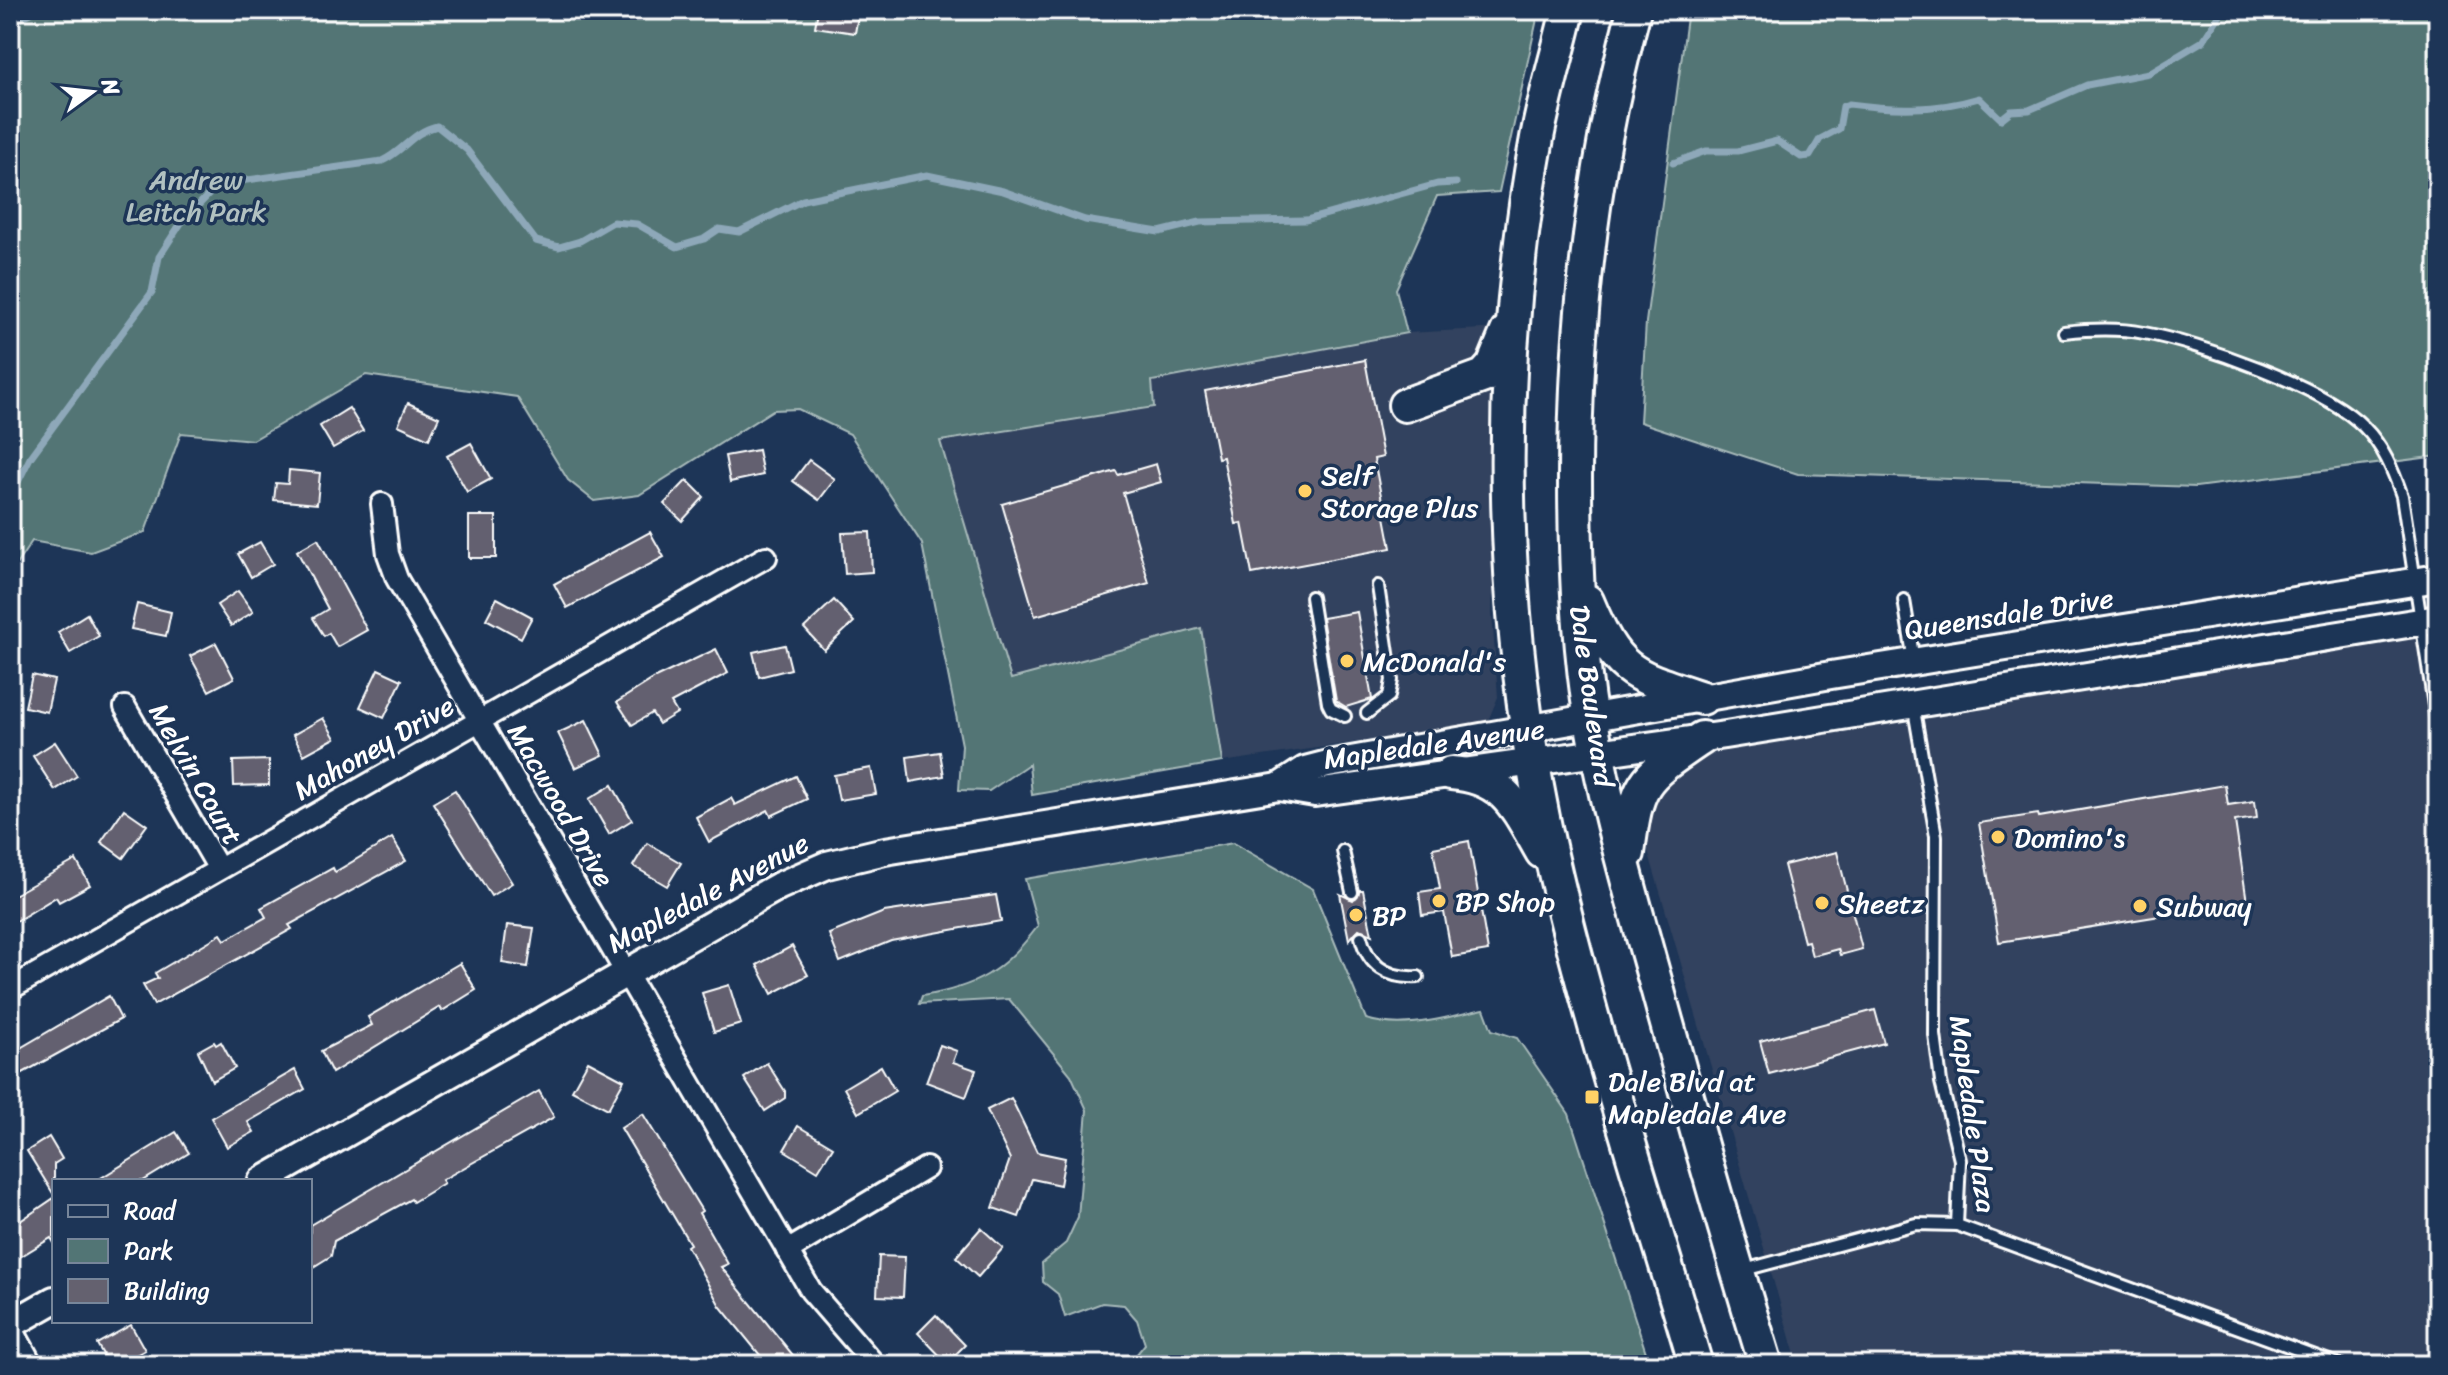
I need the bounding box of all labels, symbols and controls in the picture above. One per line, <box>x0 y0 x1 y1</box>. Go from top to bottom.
north arrow <box>52 52 132 132</box>
text: N <box>90 74 132 100</box>
park label: Andrew Leitch Park <box>126 155 266 236</box>
place label: Self Storage Plus <box>1321 451 1478 532</box>
marker: Self Storage Plus <box>1296 482 1314 500</box>
street label: Queensdale Drive <box>1901 573 2117 655</box>
street label: Dale Boulevard <box>1555 602 1629 792</box>
place label: McDonald's <box>1363 637 1506 686</box>
marker: McDonald's <box>1338 652 1356 670</box>
street label: Mahoney Drive <box>284 682 464 814</box>
street label: Melvin Court <box>135 693 257 855</box>
street label: Mapledale Avenue <box>1320 704 1548 784</box>
street label: Macwood Drive <box>494 713 628 897</box>
place label: Domino's <box>2014 813 2126 862</box>
street label: Mapledale Avenue <box>598 819 818 967</box>
marker: Domino's <box>1989 828 2007 846</box>
place label: BP Shop <box>1455 877 1555 926</box>
place label: Sheetz <box>1838 879 1925 928</box>
place label: Subway <box>2156 882 2252 931</box>
place label: BP <box>1372 891 1407 940</box>
marker: BP Shop <box>1430 892 1448 910</box>
marker: Sheetz <box>1813 894 1831 912</box>
marker: Subway <box>2131 897 2149 915</box>
marker: BP <box>1347 906 1365 924</box>
street label: Mapledale Plaza <box>1935 1012 2011 1216</box>
place label: Dale Blvd at Mapledale Ave <box>1608 1057 1786 1138</box>
marker: Dale Blvd at Mapledale Ave <box>1583 1088 1601 1106</box>
legend <box>52 1179 312 1323</box>
text: Road <box>124 1190 178 1232</box>
text: Park <box>124 1230 173 1272</box>
text: Building <box>124 1270 210 1312</box>

